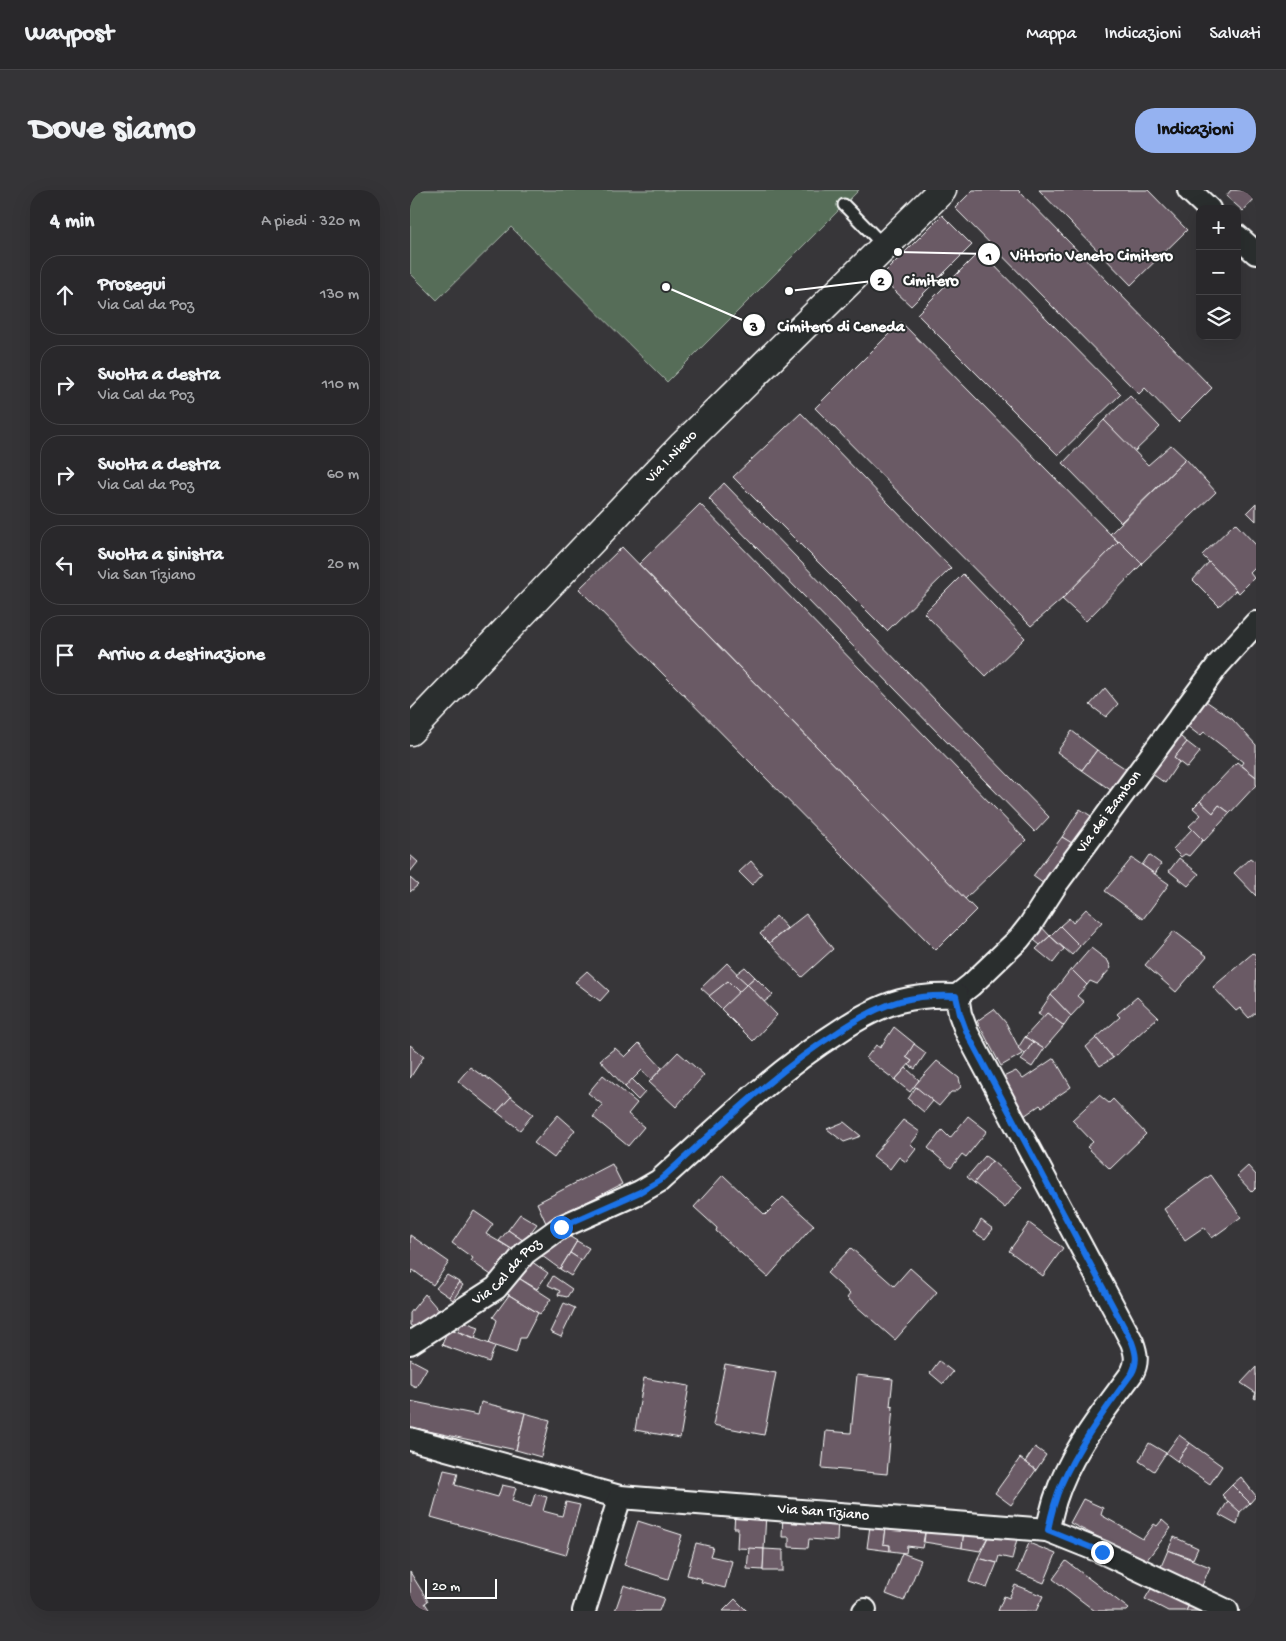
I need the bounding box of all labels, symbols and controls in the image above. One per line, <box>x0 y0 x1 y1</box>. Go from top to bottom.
text: Waypost <box>25 20 113 49</box>
text: Mappa <box>1026 24 1076 45</box>
text: Indicazioni <box>1104 24 1182 45</box>
text: Salvati <box>1210 24 1261 45</box>
button: Indicazioni <box>1135 108 1256 153</box>
text: Dove siamo <box>30 110 196 151</box>
map controls <box>1196 205 1241 340</box>
button: + <box>1196 205 1241 250</box>
text: 4 min <box>50 210 94 235</box>
text: A piedi · 320 m <box>261 213 360 232</box>
callout: Vittorio Veneto Cimitero <box>976 239 1183 270</box>
text: 1 <box>985 248 992 266</box>
text: Vittorio Veneto Cimitero <box>1010 248 1174 267</box>
button: − <box>1196 250 1241 295</box>
callout: Cimitero <box>869 264 969 295</box>
text: 2 <box>877 273 885 291</box>
text: Cimitero <box>902 273 960 292</box>
text: Prosegui <box>98 274 166 297</box>
icon: ahead <box>51 281 79 309</box>
text: 130 m <box>320 286 359 305</box>
button: layers <box>1196 295 1241 340</box>
text: Via Cal da Poz <box>98 297 194 316</box>
callout: Cimitero di Ceneda <box>742 310 914 341</box>
text: 3 <box>749 319 758 337</box>
text: Cimitero di Ceneda <box>776 319 906 338</box>
text: Svolta a destra <box>98 364 220 387</box>
icon: right <box>51 371 79 399</box>
text: 110 m <box>322 376 359 395</box>
text: Via Cal da Poz <box>98 387 194 406</box>
street label: Via I.Nievo <box>641 426 702 488</box>
text: Svolta a destra <box>98 454 220 477</box>
icon: right <box>51 461 79 489</box>
text: 60 m <box>327 466 359 485</box>
text: Via Cal da Poz <box>98 477 194 496</box>
text: Svolta a sinistra <box>98 544 223 567</box>
icon: left <box>51 551 79 579</box>
text: 20 m <box>327 556 359 575</box>
text: Via San Tiziano <box>98 567 196 586</box>
icon: arrive <box>51 641 79 669</box>
text: Arrivo a destinazione <box>98 644 265 667</box>
street label: Via dei Zambon <box>1072 767 1146 858</box>
route start <box>550 1216 573 1239</box>
street label: Via Cal da Poz <box>468 1235 546 1310</box>
street label: Via San Tiziano <box>776 1500 870 1525</box>
route end <box>1091 1541 1114 1564</box>
scale bar <box>425 1576 498 1599</box>
text: 20 m <box>432 1579 460 1596</box>

